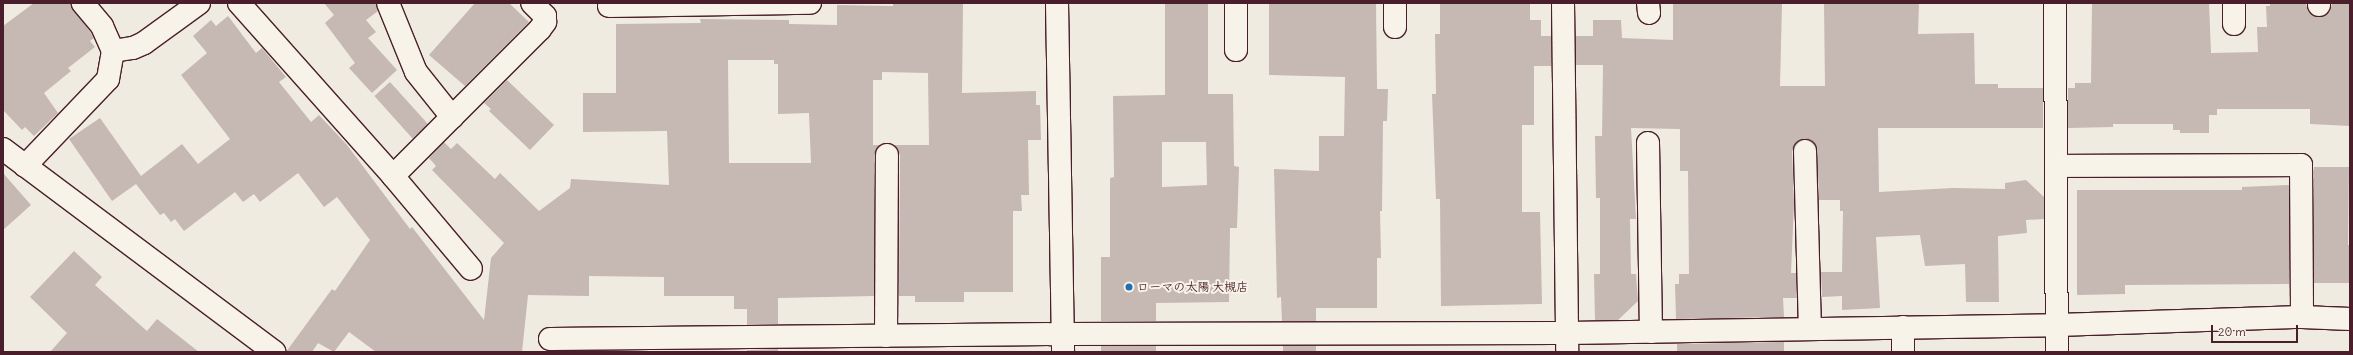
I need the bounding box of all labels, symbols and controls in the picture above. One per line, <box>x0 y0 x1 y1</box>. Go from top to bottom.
place label: ローマの太陽 大槻店 <box>1137 280 1248 294</box>
marker: ローマの太陽 大槻店 <box>1124 282 1134 292</box>
scale bar <box>2213 317 2300 343</box>
text: 20 m <box>2218 324 2246 339</box>

